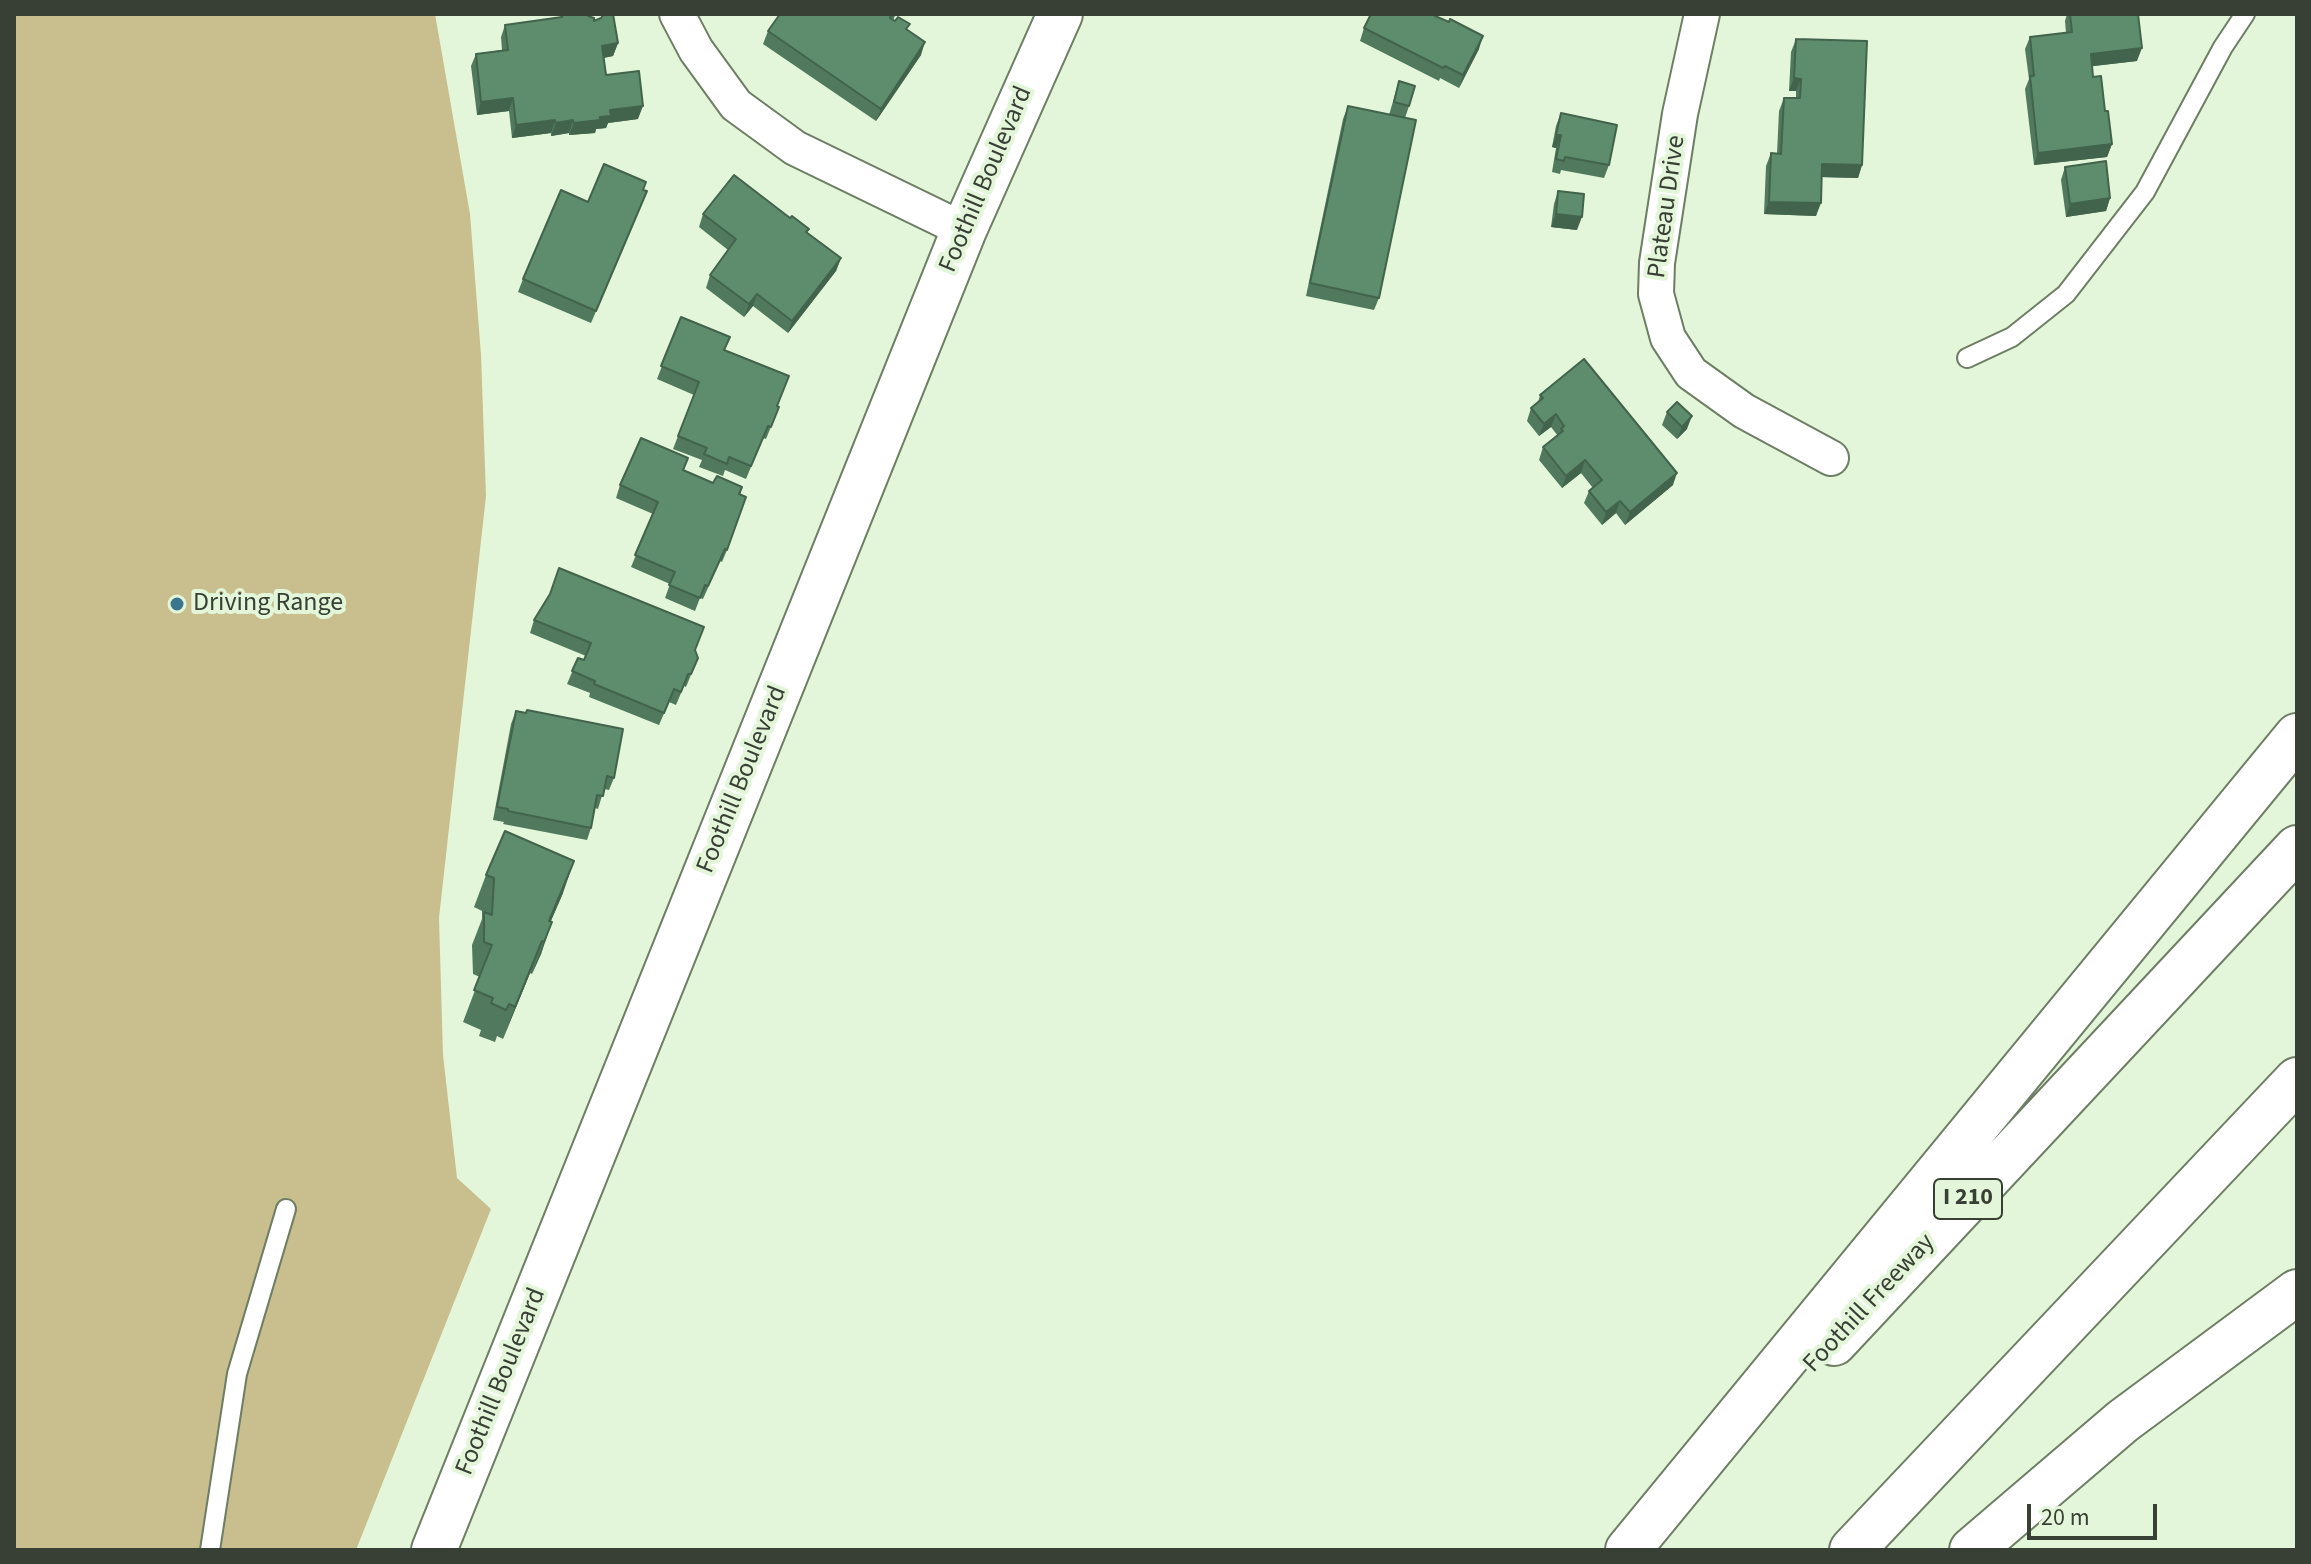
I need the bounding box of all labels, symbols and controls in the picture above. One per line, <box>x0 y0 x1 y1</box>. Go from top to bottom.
street label: Foothill Boulevard <box>934 82 1040 278</box>
street label: Plateau Drive <box>1643 134 1693 280</box>
place label: Driving Range <box>193 588 343 620</box>
marker: Driving Range <box>168 595 186 613</box>
street label: Foothill Boulevard <box>691 682 795 878</box>
road number: I 210 <box>1934 1179 2002 1219</box>
street label: Foothill Freeway <box>1798 1228 1942 1380</box>
street label: Foothill Boulevard <box>450 1284 554 1480</box>
scale bar <box>2031 1488 2161 1538</box>
text: 20 m <box>2041 1500 2090 1535</box>

